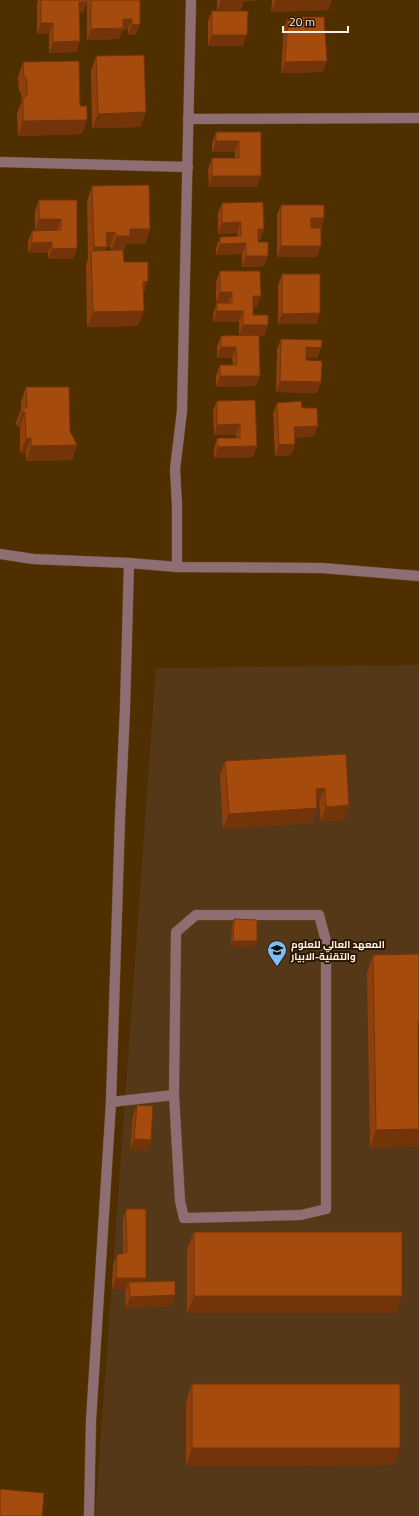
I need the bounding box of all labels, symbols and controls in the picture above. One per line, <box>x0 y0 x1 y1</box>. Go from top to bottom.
scale bar <box>283 8 348 34</box>
text: 20 m <box>289 12 315 31</box>
place label: المعهد العالي للعلوم والتقنية-الابيار <box>290 937 385 964</box>
school or university icon: المعهد العالي للعلوم والتقنية-الابيار <box>266 939 288 967</box>

